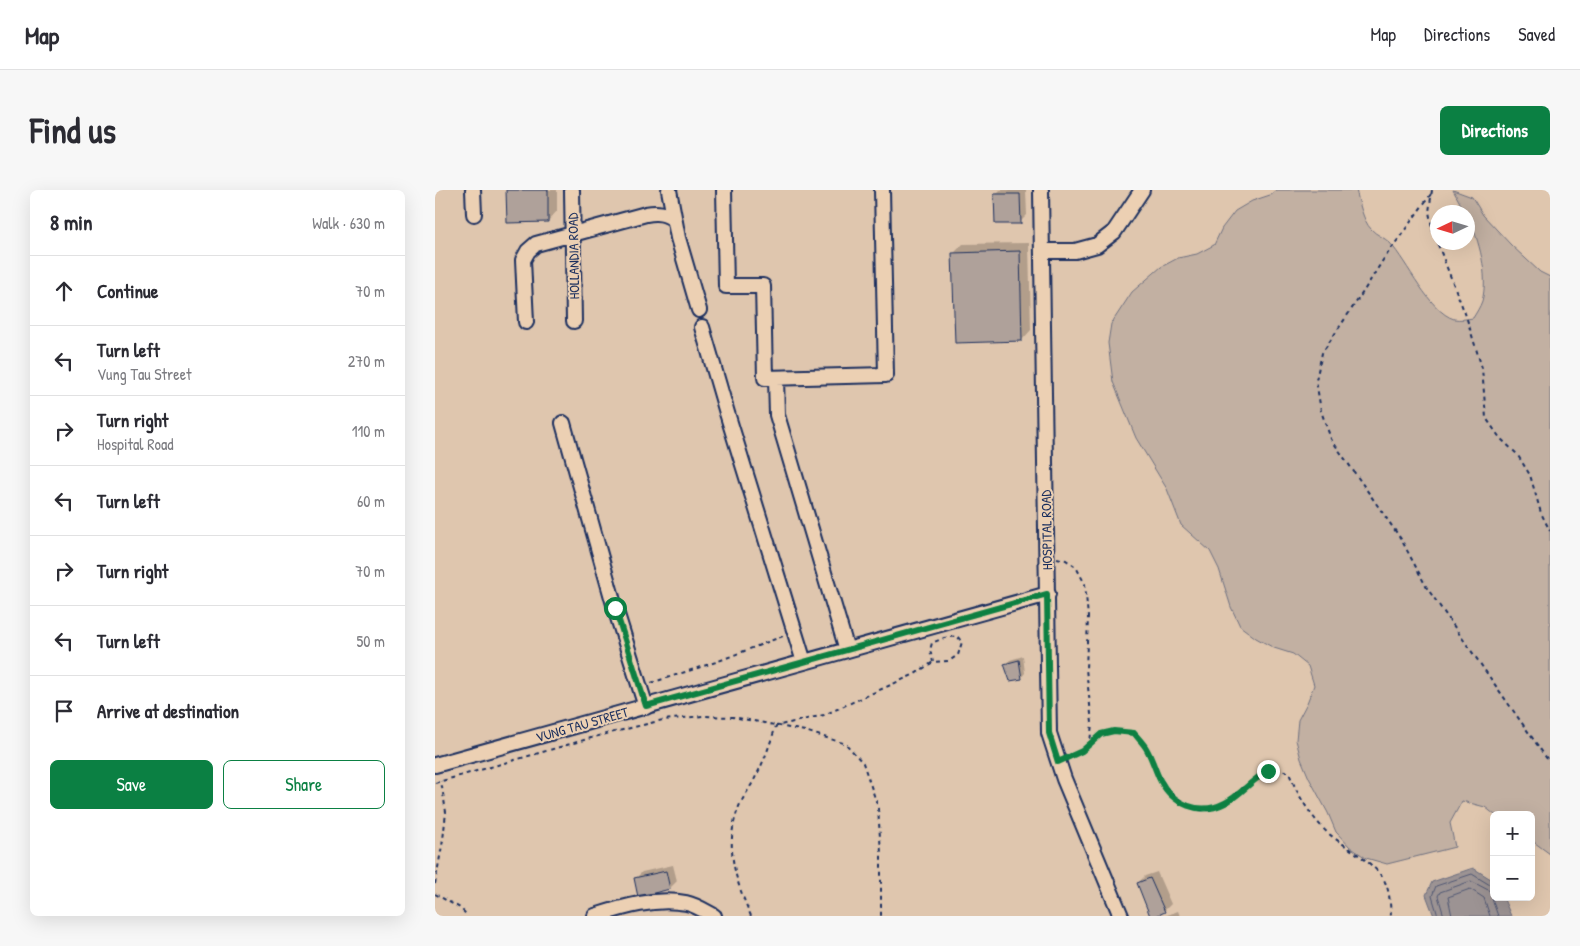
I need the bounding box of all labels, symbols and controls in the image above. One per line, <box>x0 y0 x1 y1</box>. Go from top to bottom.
text: Map <box>25 19 59 51</box>
text: Map <box>1371 22 1396 47</box>
text: Directions <box>1424 22 1490 47</box>
text: Saved <box>1518 22 1555 47</box>
button: Directions <box>1440 106 1550 155</box>
text: Find us <box>30 107 116 154</box>
north arrow <box>1430 205 1475 250</box>
text: 8 min <box>50 208 92 237</box>
text: Walk · 630 m <box>312 212 385 234</box>
street label: HOLLANDIA ROAD <box>563 212 583 299</box>
icon: ahead <box>50 277 78 305</box>
text: Continue <box>97 278 158 304</box>
text: 70 m <box>355 280 385 302</box>
text: Turn left <box>97 337 160 363</box>
icon: left <box>50 347 78 375</box>
text: 270 m <box>348 350 385 372</box>
text: Vung Tau Street <box>97 363 192 385</box>
text: Turn right <box>97 407 168 433</box>
icon: right <box>50 417 78 445</box>
text: 110 m <box>352 420 385 442</box>
text: Hospital Road <box>97 433 173 455</box>
icon: left <box>50 487 78 515</box>
text: Turn left <box>97 488 160 514</box>
street label: HOSPITAL ROAD <box>1036 489 1056 570</box>
text: 60 m <box>357 490 385 512</box>
icon: right <box>50 557 78 585</box>
text: Turn right <box>97 558 168 584</box>
text: 70 m <box>355 560 385 582</box>
route start <box>604 597 627 620</box>
icon: left <box>50 627 78 655</box>
text: Turn left <box>97 628 160 654</box>
text: 50 m <box>357 630 385 652</box>
icon: arrive <box>50 697 78 725</box>
text: Arrive at destination <box>97 698 239 724</box>
street label: VUNG TAU STREET <box>533 702 631 746</box>
button: Save <box>50 760 213 809</box>
button: Share <box>223 760 385 809</box>
route end <box>1257 760 1280 783</box>
map controls <box>1490 811 1535 901</box>
button: + <box>1490 811 1535 856</box>
button: − <box>1490 856 1535 901</box>

